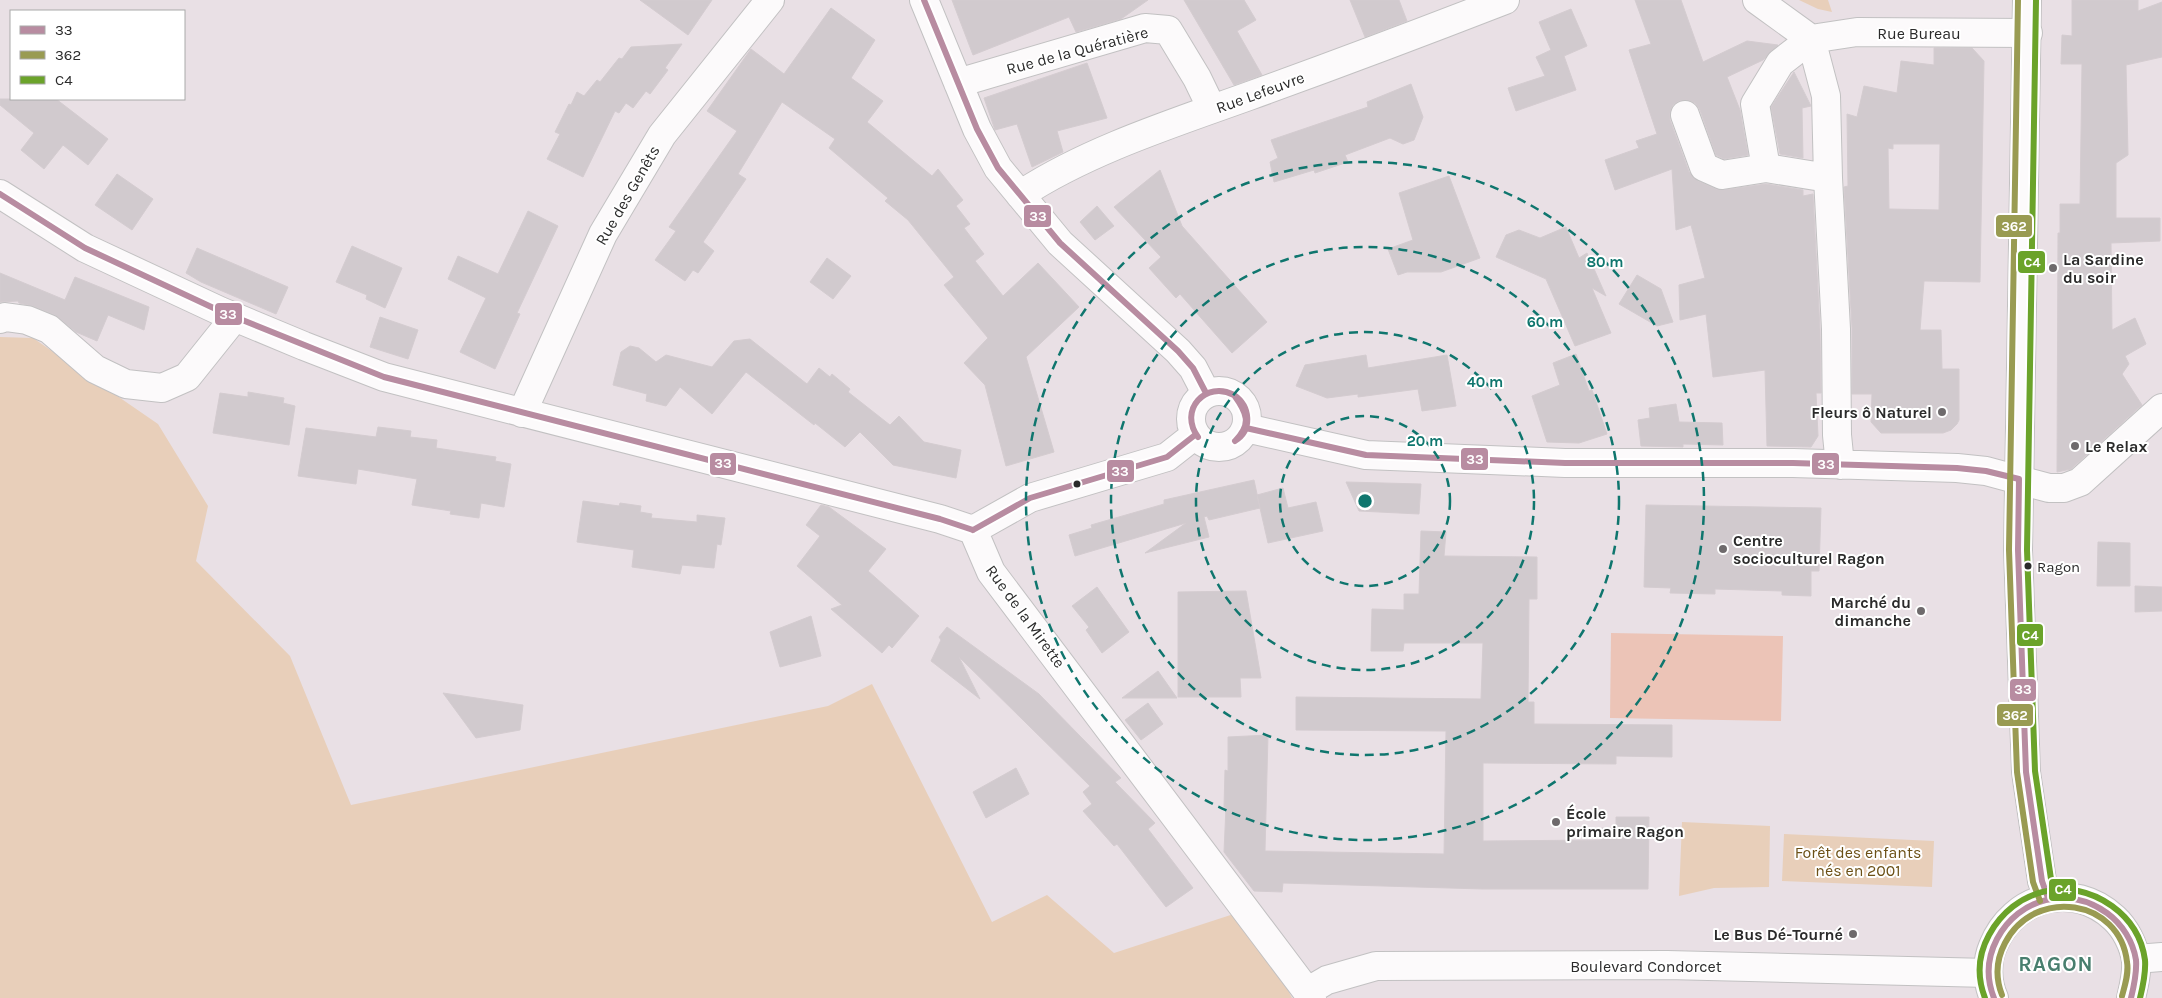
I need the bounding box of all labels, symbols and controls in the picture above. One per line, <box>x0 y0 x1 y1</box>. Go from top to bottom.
legend <box>10 10 185 100</box>
text: 33 <box>55 21 73 39</box>
street label: Rue de la Quératière <box>1004 22 1150 79</box>
street label: Rue Bureau <box>1877 24 1961 43</box>
text: 362 <box>55 46 81 64</box>
street label: Rue Lefeuvre <box>1213 68 1307 117</box>
text: C4 <box>55 71 73 89</box>
street label: Rue des Genêts <box>591 142 664 249</box>
line badge: 33 <box>1023 204 1052 228</box>
text: 33 <box>1029 208 1047 225</box>
line badge: 362 <box>1995 214 2033 238</box>
text: 362 <box>2001 218 2027 235</box>
line badge: C4 <box>2017 250 2046 274</box>
place label: La Sardine du soir <box>2063 250 2144 287</box>
text: 80 m <box>1586 253 1624 271</box>
text: C4 <box>2023 254 2041 271</box>
marker: La Sardine du soir <box>2047 262 2059 274</box>
line badge: 33 <box>214 302 243 326</box>
text: 33 <box>219 306 237 323</box>
text: 60 m <box>1527 313 1563 331</box>
text: 40 m <box>1467 373 1503 391</box>
place label: Fleurs ô Naturel <box>1811 403 1932 422</box>
marker: Fleurs ô Naturel <box>1936 406 1948 418</box>
text: 20 m <box>1407 432 1443 450</box>
place label: Le Relax <box>2085 437 2147 456</box>
marker: Le Relax <box>2069 440 2081 452</box>
line badge: 33 <box>1460 447 1489 471</box>
text: 33 <box>1466 451 1484 468</box>
line badge: 33 <box>709 452 737 476</box>
line badge: 33 <box>1811 452 1840 476</box>
text: 33 <box>714 455 732 472</box>
text: 33 <box>1817 456 1835 473</box>
line badge: 33 <box>1106 459 1135 483</box>
text: 33 <box>1111 463 1129 480</box>
unlabelled marker <box>1072 479 1082 489</box>
centre of rings <box>1356 492 1374 510</box>
place label: Centre socioculturel Ragon <box>1733 531 1885 568</box>
marker: Centre socioculturel Ragon <box>1717 543 1729 555</box>
place label: Ragon <box>2037 558 2080 576</box>
street label: Rue de la Mirette <box>982 561 1069 671</box>
marker: Ragon <box>2023 561 2033 571</box>
place label: Marché du dimanche <box>1831 593 1911 630</box>
marker: Marché du dimanche <box>1915 605 1927 617</box>
line badge: C4 <box>2016 623 2044 647</box>
text: C4 <box>2021 627 2039 644</box>
line badge: 33 <box>2009 678 2037 702</box>
text: 33 <box>2014 681 2032 698</box>
line badge: 362 <box>1996 703 2034 727</box>
text: 362 <box>2002 707 2028 724</box>
place label: École primaire Ragon <box>1566 804 1684 841</box>
marker: École primaire Ragon <box>1550 816 1562 828</box>
park label: Forêt des enfants nés en 2001 <box>1795 843 1921 880</box>
line badge: C4 <box>2048 878 2077 902</box>
text: C4 <box>2054 881 2072 898</box>
place label: Le Bus Dé-Tourné <box>1713 925 1843 944</box>
marker: Le Bus Dé-Tourné <box>1847 928 1859 940</box>
district label: RAGON <box>2018 952 2094 976</box>
street label: Boulevard Condorcet <box>1570 957 1722 976</box>

